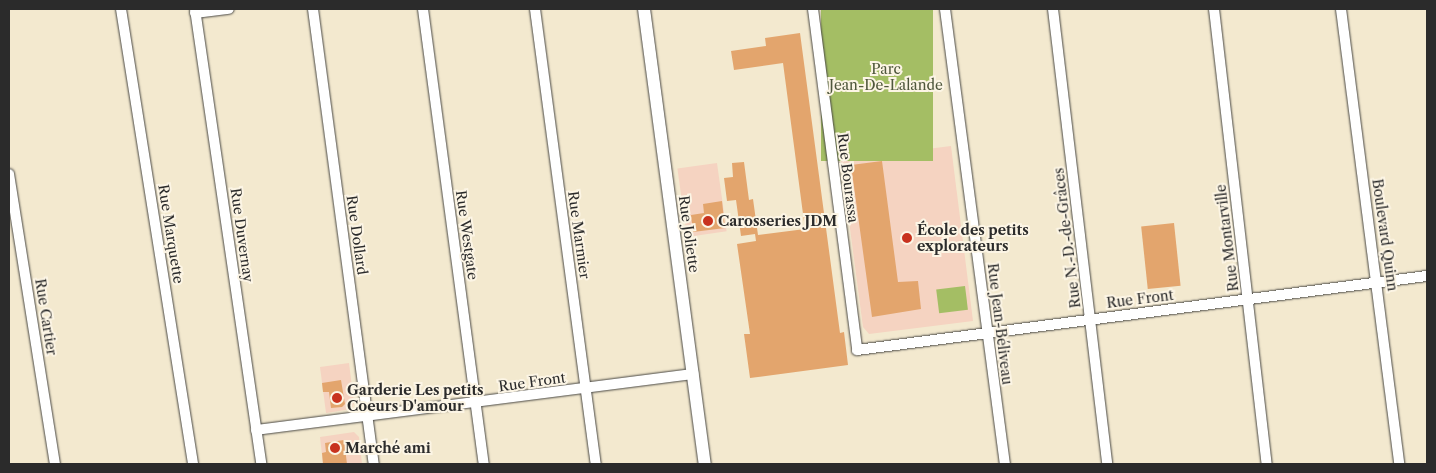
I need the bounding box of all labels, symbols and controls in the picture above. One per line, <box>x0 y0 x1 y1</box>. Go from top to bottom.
park label: Parc Jean-De-Lalande <box>829 61 943 94</box>
street label: Rue Bourassa <box>834 132 862 224</box>
street label: Rue N.-D.-de-Grâces <box>1050 167 1084 309</box>
street label: Boulevard Quinn <box>1369 178 1401 292</box>
street label: Rue Marquette <box>155 183 187 285</box>
street label: Rue Montarville <box>1212 183 1242 293</box>
street label: Rue Duvernay <box>227 187 257 283</box>
street label: Rue Westgate <box>452 189 482 281</box>
street label: Rue Marmier <box>565 190 593 280</box>
street label: Rue Dollard <box>343 194 371 276</box>
street label: Rue Joliette <box>675 194 703 274</box>
place label: Carosseries JDM <box>718 213 837 229</box>
marker: Carosseries JDM <box>702 215 714 227</box>
place label: École des petits explorateurs <box>917 222 1029 254</box>
marker: École des petits explorateurs <box>901 232 913 244</box>
street label: Rue Jean-Béliveau <box>984 262 1016 386</box>
street label: Rue Cartier <box>32 277 60 357</box>
street label: Rue Front <box>1105 287 1175 311</box>
street label: Rue Front <box>497 369 567 395</box>
place label: Garderie Les petits Coeurs D'amour <box>347 382 484 414</box>
marker: Garderie Les petits Coeurs D'amour <box>331 392 343 404</box>
place label: Marché ami <box>345 440 431 456</box>
marker: Marché ami <box>329 442 341 454</box>

